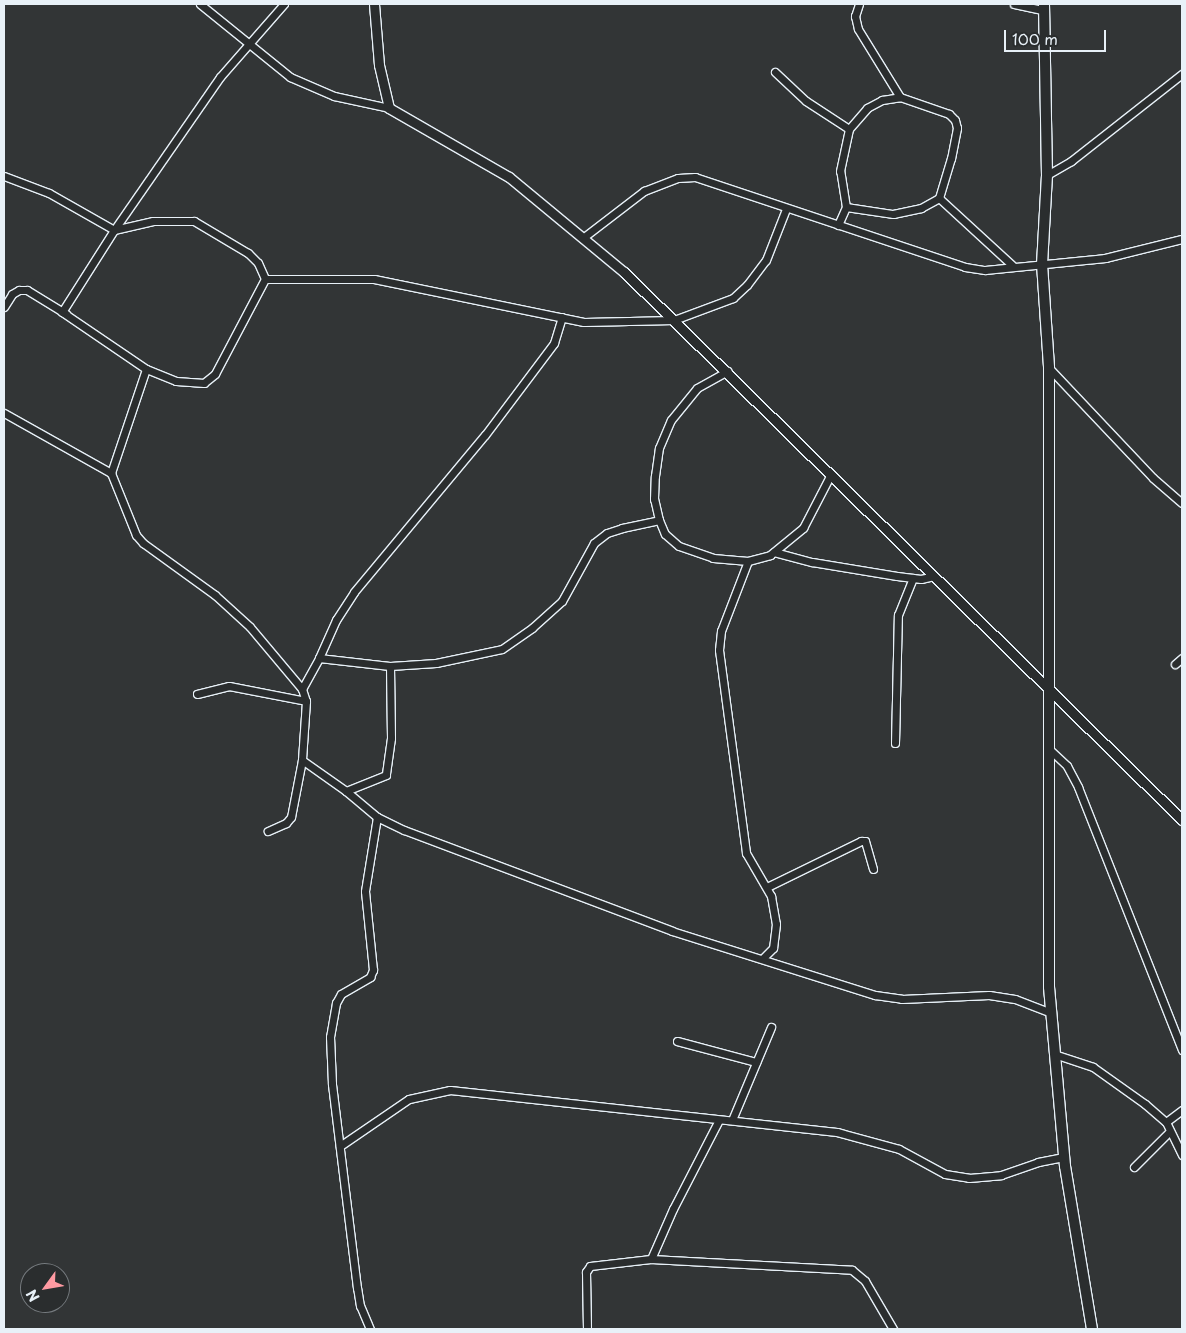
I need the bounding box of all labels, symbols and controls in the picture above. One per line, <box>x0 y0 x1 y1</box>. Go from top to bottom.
scale bar <box>1006 20 1108 52</box>
text: 100 m <box>1012 27 1058 50</box>
north arrow <box>20 1263 70 1313</box>
text: N <box>21 1285 45 1306</box>

